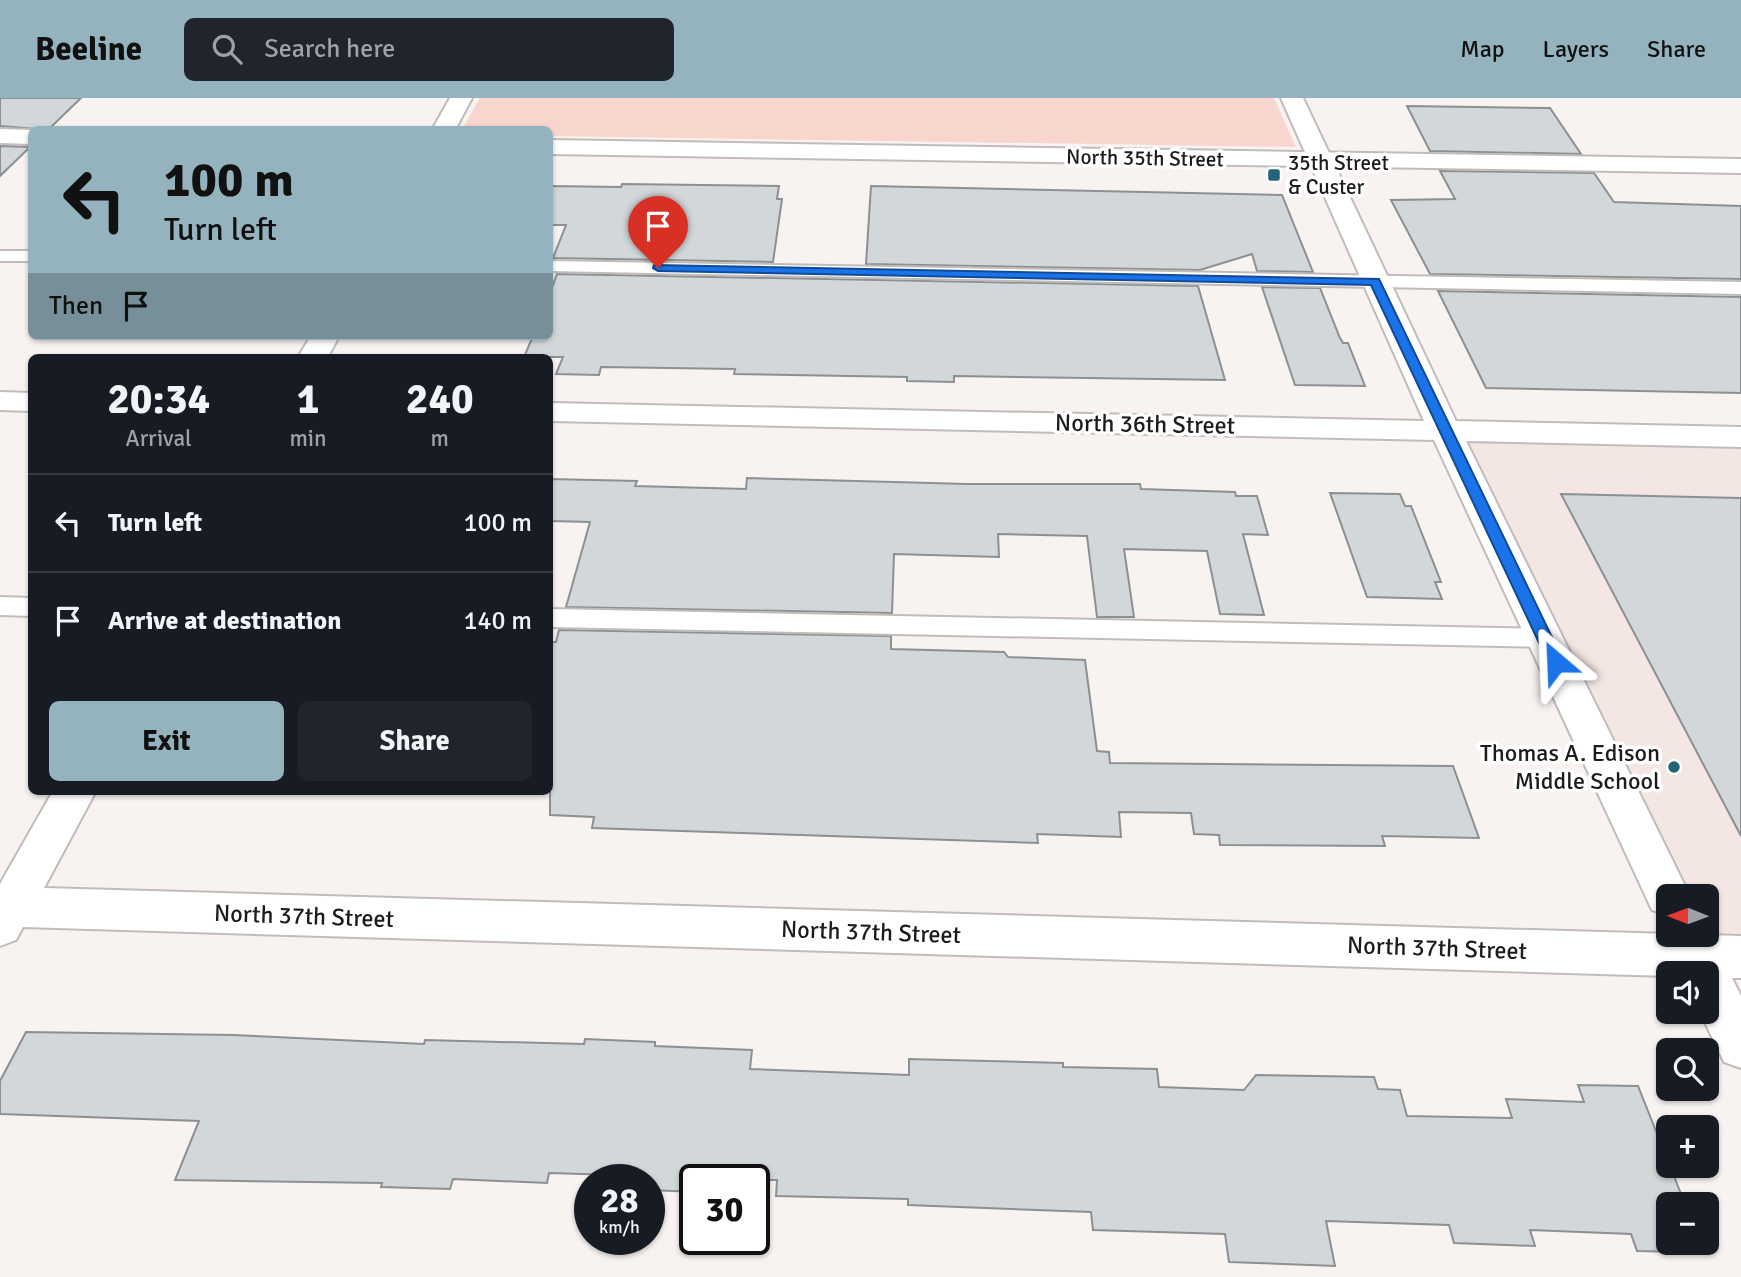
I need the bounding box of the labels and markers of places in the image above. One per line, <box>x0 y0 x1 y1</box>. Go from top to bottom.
place label: 35th Street & Custer <box>1288 150 1389 200</box>
marker: 35th Street & Custer <box>1266 167 1282 183</box>
pin <box>628 196 688 268</box>
place label: Thomas A. Edison Middle School <box>1480 738 1660 796</box>
marker: Thomas A. Edison Middle School <box>1666 759 1682 775</box>

